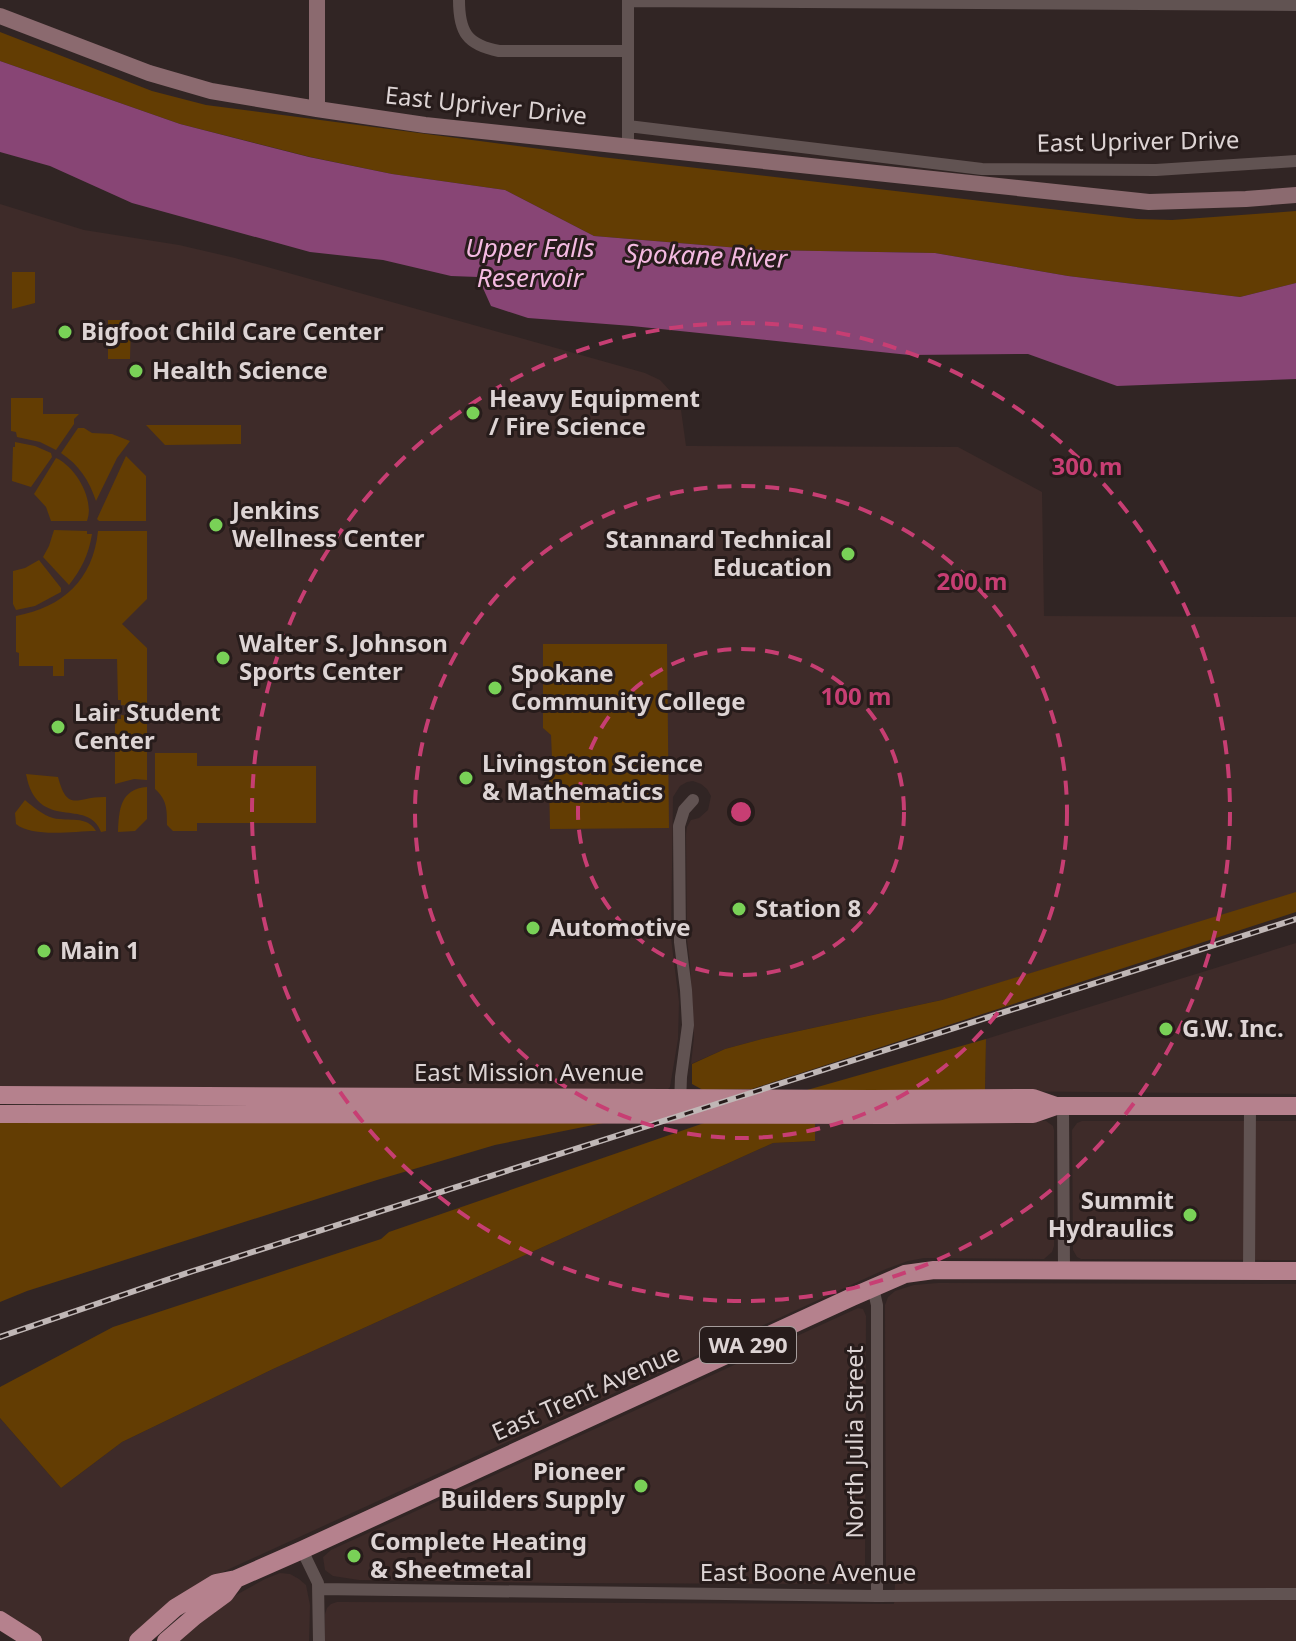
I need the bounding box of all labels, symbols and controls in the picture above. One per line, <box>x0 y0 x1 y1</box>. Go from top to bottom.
street label: East Upriver Drive <box>384 77 589 132</box>
street label: East Upriver Drive <box>1036 122 1240 159</box>
water label: Upper Falls Reservoir <box>465 229 595 295</box>
water label: Spokane River <box>624 234 789 276</box>
place label: Bigfoot Child Care Center <box>81 314 384 347</box>
marker: Bigfoot Child Care Center <box>56 323 74 341</box>
place label: Health Science <box>152 353 328 386</box>
marker: Health Science <box>127 362 145 380</box>
place label: Heavy Equipment / Fire Science <box>489 381 700 442</box>
marker: Heavy Equipment / Fire Science <box>464 404 482 422</box>
text: 300 m <box>1052 449 1122 482</box>
place label: Jenkins Wellness Center <box>230 493 425 554</box>
marker: Jenkins Wellness Center <box>207 516 225 534</box>
place label: Stannard Technical Education <box>606 522 832 583</box>
marker: Stannard Technical Education <box>839 545 857 563</box>
text: 200 m <box>937 564 1007 597</box>
place label: Walter S. Johnson Sports Center <box>239 626 448 687</box>
marker: Walter S. Johnson Sports Center <box>214 649 232 667</box>
place label: Spokane Community College <box>511 656 745 717</box>
marker: Spokane Community College <box>486 679 504 697</box>
text: 100 m <box>821 679 891 712</box>
place label: Lair Student Center <box>74 695 221 756</box>
marker: Lair Student Center <box>49 718 67 736</box>
place label: Livingston Science & Mathematics <box>482 746 703 807</box>
marker: Livingston Science & Mathematics <box>457 769 475 787</box>
centre of rings <box>727 798 755 826</box>
place label: Station 8 <box>755 891 861 924</box>
marker: Station 8 <box>730 900 748 918</box>
place label: Automotive <box>549 910 691 943</box>
marker: Automotive <box>524 919 542 937</box>
place label: Main 1 <box>60 933 140 966</box>
marker: Main 1 <box>35 942 53 960</box>
place label: G.W. Inc. <box>1182 1011 1284 1044</box>
marker: G.W. Inc. <box>1157 1020 1175 1038</box>
street label: East Mission Avenue <box>414 1055 644 1088</box>
place label: Summit Hydraulics <box>1048 1183 1174 1244</box>
marker: Summit Hydraulics <box>1181 1206 1199 1224</box>
road number: WA 290 <box>700 1327 796 1363</box>
street label: East Trent Avenue <box>486 1335 685 1448</box>
street label: North Julia Street <box>837 1345 870 1538</box>
place label: Pioneer Builders Supply <box>441 1454 625 1515</box>
marker: Pioneer Builders Supply <box>632 1477 650 1495</box>
place label: Complete Heating & Sheetmetal <box>370 1524 587 1585</box>
marker: Complete Heating & Sheetmetal <box>345 1547 363 1565</box>
street label: East Boone Avenue <box>700 1555 916 1588</box>

